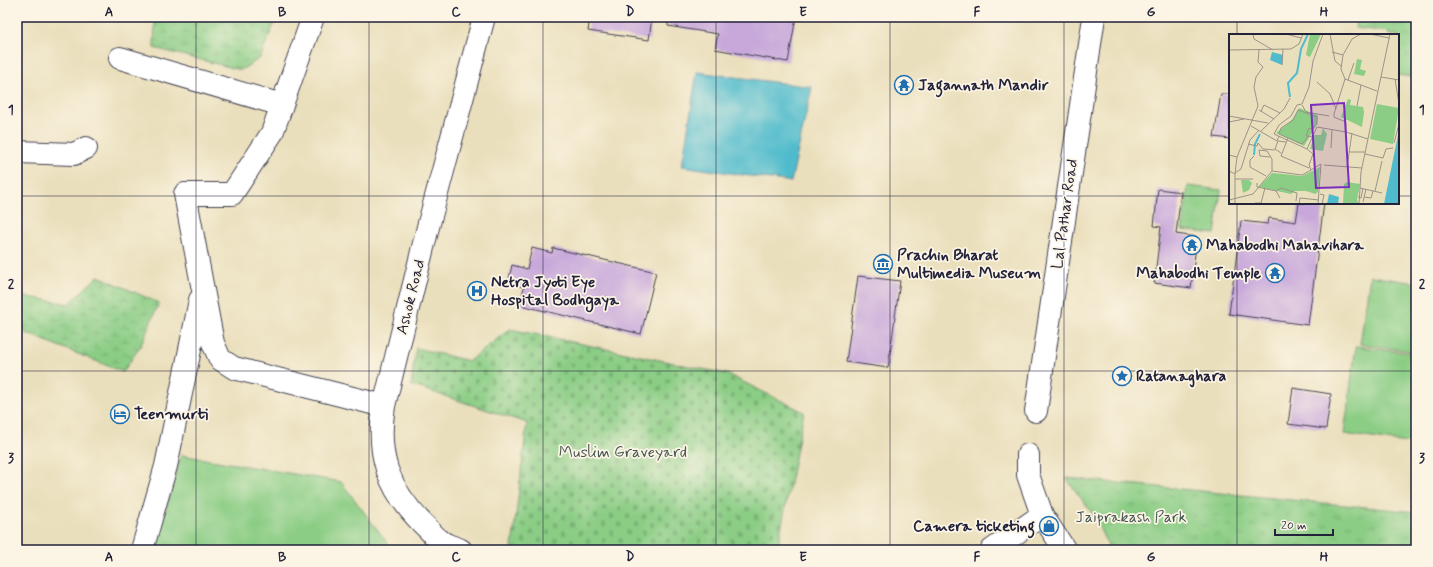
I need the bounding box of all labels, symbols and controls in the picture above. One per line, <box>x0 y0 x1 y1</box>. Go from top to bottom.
text: A <box>105 4 113 21</box>
text: B <box>278 4 287 21</box>
text: C <box>451 4 461 21</box>
text: D <box>626 4 635 21</box>
text: E <box>799 4 807 21</box>
text: F <box>974 4 981 21</box>
text: G <box>1147 4 1156 21</box>
text: H <box>1320 4 1329 21</box>
inset map <box>1229 34 1399 204</box>
temple icon: Jagannath Mandir <box>893 74 915 96</box>
place label: Jagannath Mandir <box>918 75 1049 98</box>
text: 1 <box>8 102 14 119</box>
text: 1 <box>1419 102 1425 119</box>
street label: Lal Pathar Road <box>1047 158 1083 270</box>
temple icon: Mahabodhi Mahavihara <box>1181 234 1203 256</box>
place label: Mahabodhi Mahavihara <box>1206 235 1364 256</box>
place label: Prachin Bharat Multimedia Museum <box>897 245 1041 284</box>
museum icon: Prachin Bharat Multimedia Museum <box>872 253 894 275</box>
street label: Ashok Road <box>392 257 430 337</box>
temple icon: Mahabodhi Temple <box>1264 262 1286 284</box>
place label: Mahabodhi Temple <box>1136 263 1261 284</box>
place label: Netra Jyoti Eye Hospital Bodhgaya <box>491 272 619 313</box>
text: 2 <box>8 276 15 293</box>
text: 2 <box>1419 276 1426 293</box>
hospital icon: Netra Jyoti Eye Hospital Bodhgaya <box>466 280 488 302</box>
place icon: Ratanaghara <box>1111 365 1133 387</box>
place label: Ratanaghara <box>1136 366 1226 388</box>
hotel icon: Teenmurti <box>109 403 131 425</box>
place label: Teenmurti <box>134 404 209 425</box>
park label: Muslim Graveyard <box>559 442 687 463</box>
text: 3 <box>8 450 14 467</box>
text: 3 <box>1419 450 1425 467</box>
park label: Jaiprakash Park <box>1076 507 1186 528</box>
scale bar <box>1275 511 1333 537</box>
shop icon: Camera ticketing <box>1038 515 1060 537</box>
place label: Camera ticketing <box>913 516 1035 539</box>
text: 20 m <box>1281 518 1307 534</box>
text: A <box>105 549 113 566</box>
text: B <box>278 549 287 566</box>
text: C <box>451 549 461 566</box>
text: D <box>626 549 635 566</box>
text: E <box>799 549 807 566</box>
text: F <box>974 549 981 566</box>
text: G <box>1147 549 1156 566</box>
text: H <box>1320 549 1329 566</box>

